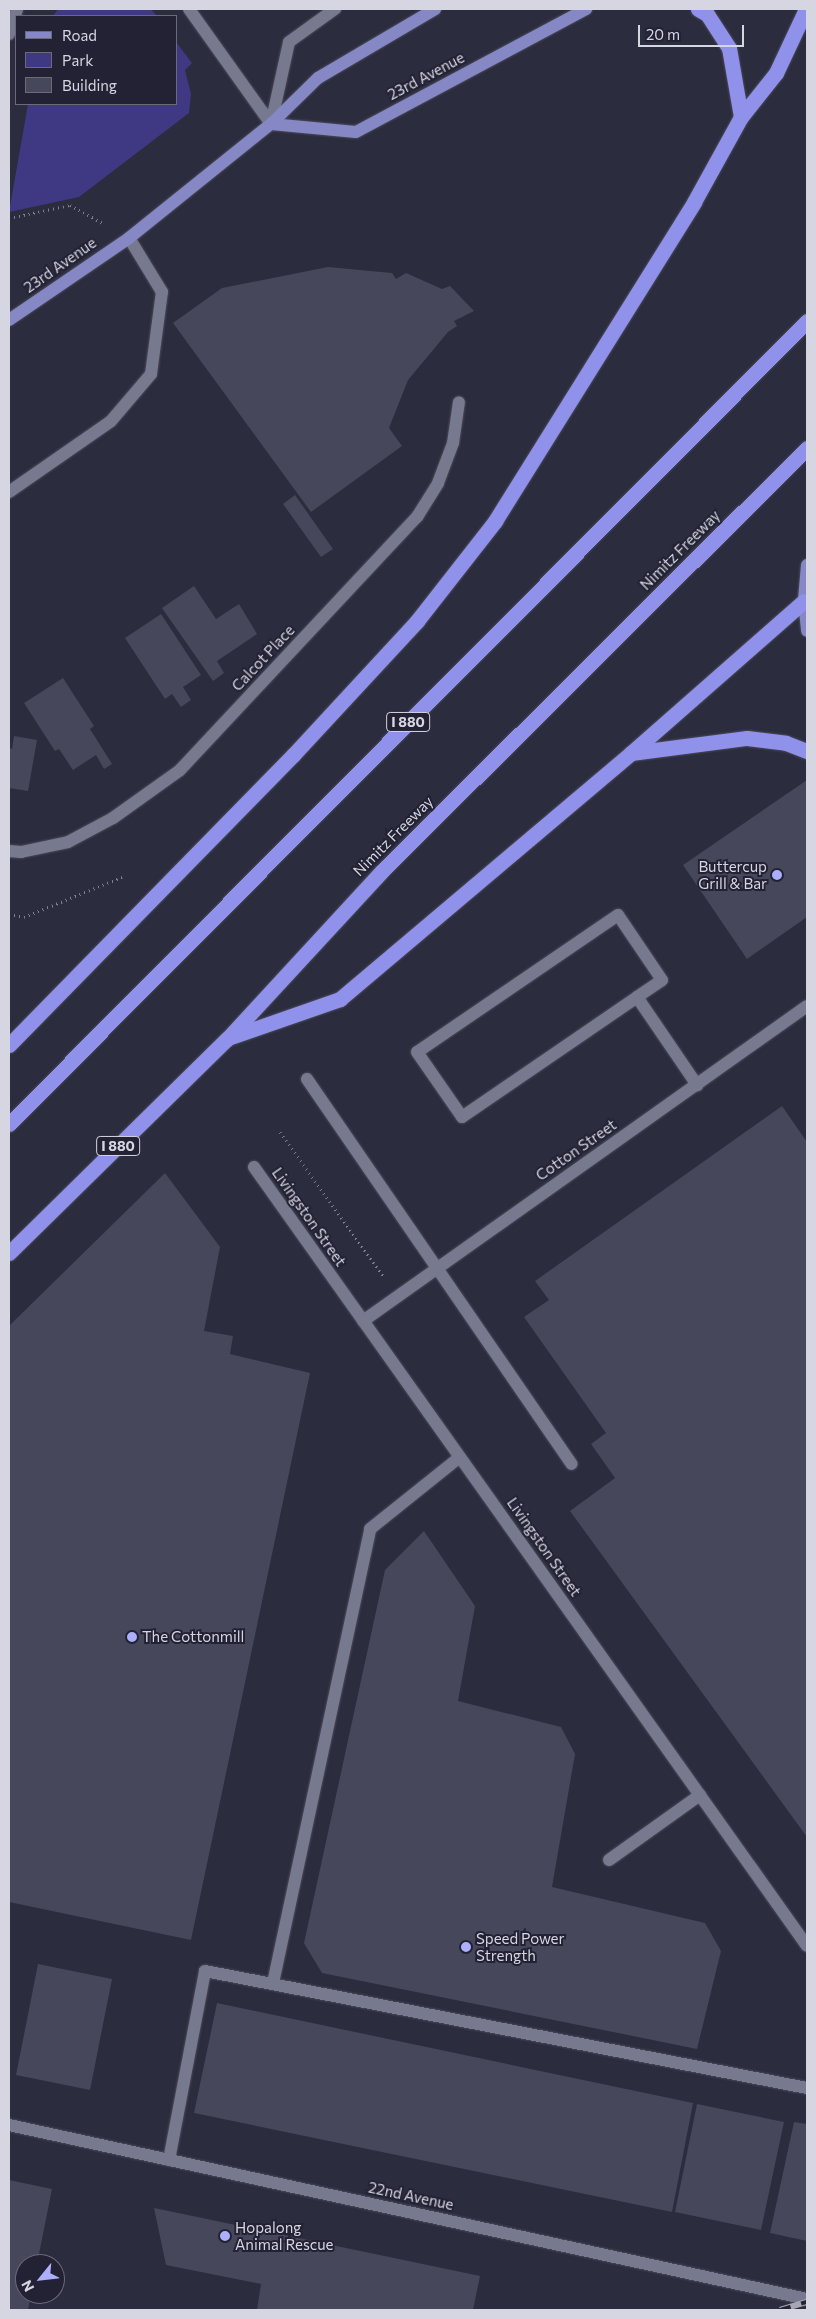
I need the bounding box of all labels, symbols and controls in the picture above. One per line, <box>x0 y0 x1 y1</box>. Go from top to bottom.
legend <box>15 15 178 105</box>
scale bar <box>641 15 747 47</box>
text: 20 m <box>646 25 680 43</box>
text: Road <box>62 26 97 44</box>
street label: 23rd Avenue <box>385 48 467 104</box>
text: Park <box>62 51 93 69</box>
text: Building <box>62 76 117 94</box>
street label: 23rd Avenue <box>20 233 100 297</box>
street label: Nimitz Freeway <box>636 506 724 594</box>
street label: Calcot Place <box>228 621 298 695</box>
road number: I 880 <box>386 710 430 734</box>
street label: Nimitz Freeway <box>349 792 437 880</box>
place label: Buttercup Grill & Bar <box>698 857 767 892</box>
marker: Buttercup Grill & Bar <box>771 869 783 881</box>
street label: Cotton Street <box>532 1116 620 1184</box>
road number: I 880 <box>96 1134 140 1158</box>
street label: Livingston Street <box>268 1164 350 1270</box>
street label: Livingston Street <box>503 1494 585 1600</box>
place label: The Cottonmill <box>142 1628 244 1646</box>
marker: The Cottonmill <box>126 1631 138 1643</box>
place label: Speed Power Strength <box>476 1929 565 1964</box>
marker: Speed Power Strength <box>460 1941 472 1953</box>
street label: 22nd Avenue <box>367 2178 455 2214</box>
place label: Hopalong Animal Rescue <box>235 2218 333 2253</box>
marker: Hopalong Animal Rescue <box>219 2230 231 2242</box>
north arrow <box>15 2254 65 2304</box>
text: N <box>17 2277 37 2295</box>

